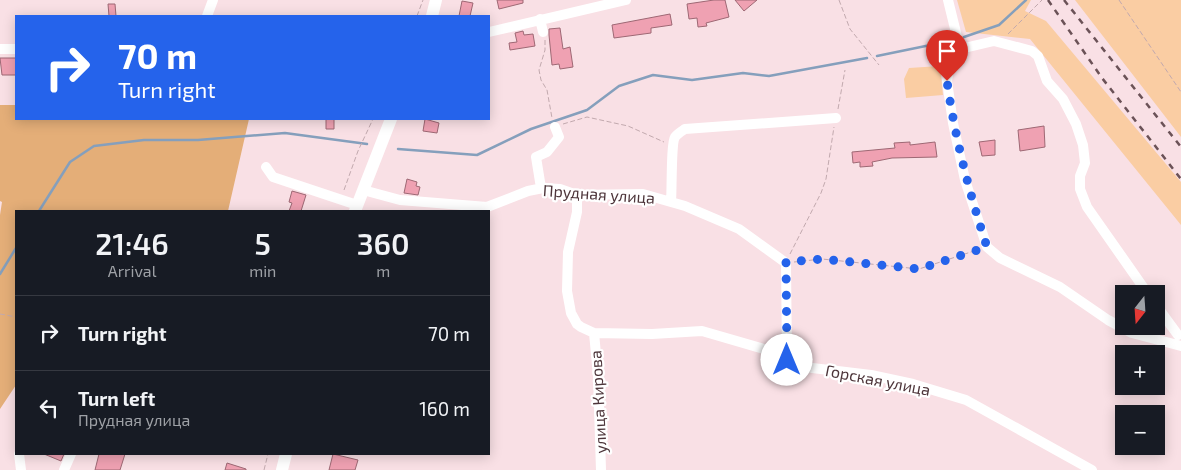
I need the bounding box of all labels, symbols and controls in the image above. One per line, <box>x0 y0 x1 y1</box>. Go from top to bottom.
pin <box>926 30 968 81</box>
text: 70 m <box>118 34 197 76</box>
icon: right <box>35 35 100 100</box>
icon: arrive <box>933 37 961 65</box>
text: Turn right <box>118 76 216 102</box>
street label: Прудная улица <box>542 180 656 208</box>
text: 21:46 <box>95 225 169 261</box>
text: 5 <box>255 225 271 261</box>
text: 360 <box>357 225 410 261</box>
text: Arrival <box>108 261 156 280</box>
text: min <box>249 261 276 280</box>
text: m <box>376 261 390 280</box>
north arrow <box>1115 285 1165 335</box>
map controls <box>1115 285 1165 455</box>
icon: right <box>35 319 63 347</box>
text: Turn right <box>78 322 166 345</box>
text: 70 m <box>428 322 470 345</box>
position arrow <box>760 333 812 385</box>
button: + <box>1115 345 1165 395</box>
street label: улица Кирова <box>585 350 611 454</box>
street label: Горская улица <box>824 360 932 400</box>
text: Turn left <box>78 387 155 410</box>
icon: left <box>35 394 63 422</box>
text: 160 m <box>419 397 470 420</box>
button: − <box>1115 405 1165 455</box>
text: Прудная улица <box>78 410 190 429</box>

